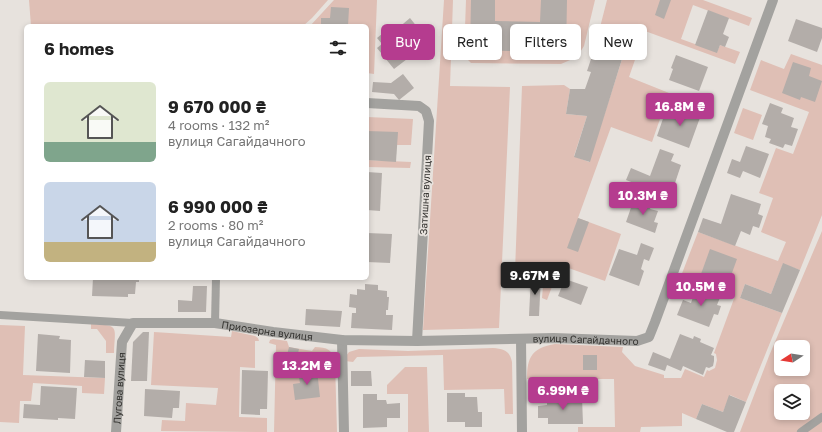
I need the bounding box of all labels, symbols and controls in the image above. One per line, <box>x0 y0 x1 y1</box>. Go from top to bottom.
chip: Buy <box>381 24 435 60</box>
chip: Rent <box>443 24 502 60</box>
chip: Filters <box>510 24 581 60</box>
chip: New <box>589 24 647 60</box>
icon: filters <box>327 37 349 59</box>
text: 6 homes <box>44 38 114 59</box>
pin: 16.8M ₴ <box>643 93 717 127</box>
text: 9 670 000 ₴ <box>168 96 266 117</box>
icon: home <box>76 98 124 146</box>
text: 16.8M ₴ <box>655 98 705 114</box>
text: 4 rooms · 132 m² <box>168 117 269 133</box>
text: вулиця Сагайдачного <box>168 133 306 149</box>
street label: Затишна вулиця <box>417 155 433 235</box>
pin: 10.3M ₴ <box>606 182 680 216</box>
text: 10.3M ₴ <box>618 187 668 203</box>
text: 6 990 000 ₴ <box>168 196 268 217</box>
icon: home <box>76 198 124 246</box>
text: 2 rooms · 80 m² <box>168 217 264 233</box>
text: вулиця Сагайдачного <box>168 233 306 249</box>
pin: 9.67M ₴ <box>498 262 572 296</box>
text: 9.67M ₴ <box>510 267 560 283</box>
pin: 10.5M ₴ <box>664 273 738 307</box>
text: 10.5M ₴ <box>676 278 726 294</box>
street label: Приозерна вулиця <box>221 318 314 343</box>
street label: вулиця Сагайдачного <box>533 332 639 347</box>
north arrow <box>774 340 810 376</box>
map controls <box>774 340 810 420</box>
street label: Лугова вулиця <box>111 352 127 424</box>
pin: 13.2M ₴ <box>270 352 344 386</box>
text: 13.2M ₴ <box>282 357 332 373</box>
pin: 6.99M ₴ <box>526 377 600 411</box>
text: 6.99M ₴ <box>537 382 589 398</box>
button: layers <box>774 384 810 420</box>

